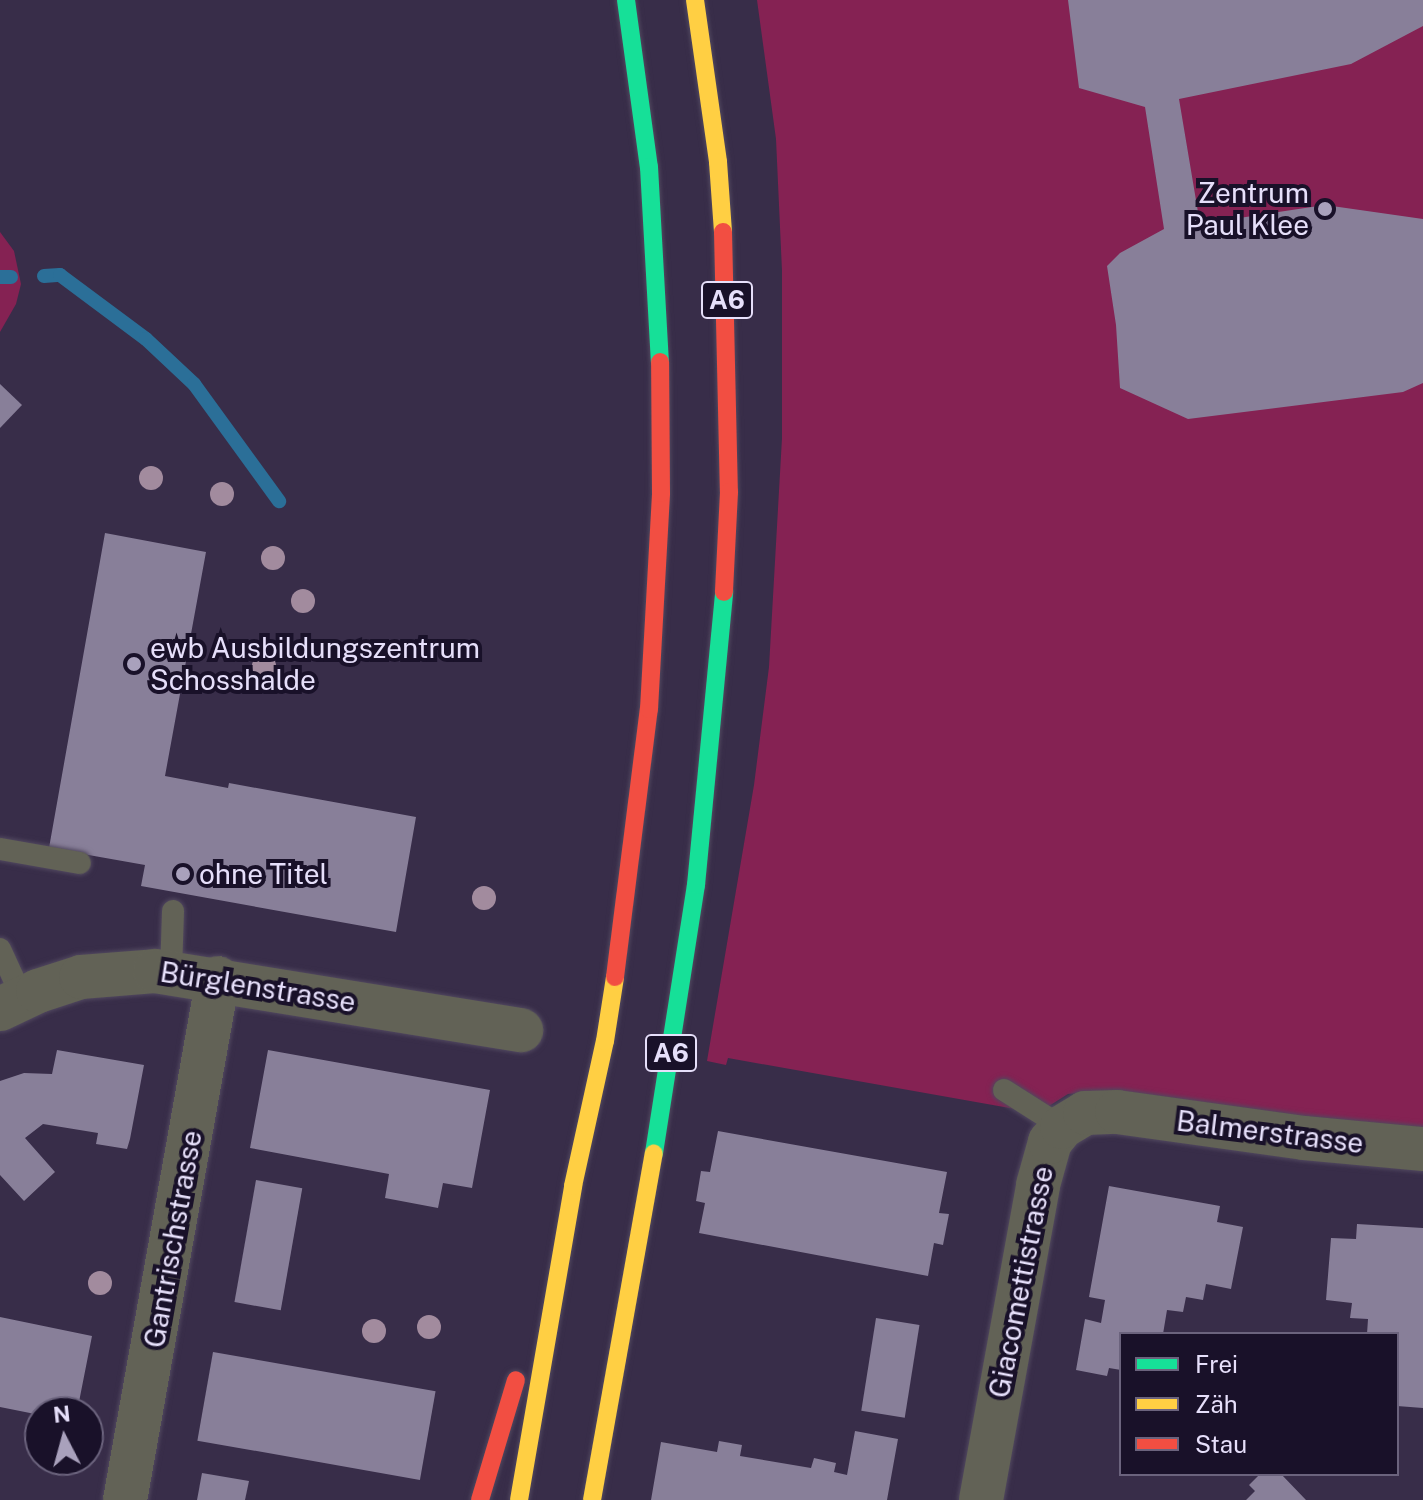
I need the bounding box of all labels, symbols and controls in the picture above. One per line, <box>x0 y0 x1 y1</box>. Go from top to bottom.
place label: Zentrum Paul Klee <box>1186 176 1309 242</box>
marker: Zentrum Paul Klee <box>1316 200 1334 218</box>
road number: A6 <box>701 278 753 322</box>
place label: ewb Ausbildungszentrum Schosshalde <box>150 631 480 697</box>
marker: ewb Ausbildungszentrum Schosshalde <box>125 655 143 673</box>
place label: ohne Titel <box>199 857 328 891</box>
marker: ohne Titel <box>174 865 192 883</box>
street label: Bürglenstrasse <box>158 955 358 1019</box>
road number: A6 <box>645 1031 697 1075</box>
street label: Balmerstrasse <box>1175 1104 1365 1160</box>
street label: Gantrischstrasse <box>137 1128 209 1350</box>
street label: Giacomettistrasse <box>982 1163 1060 1401</box>
legend <box>1119 1332 1399 1476</box>
text: Frei <box>1195 1350 1238 1378</box>
text: Zäh <box>1195 1390 1238 1418</box>
north arrow <box>24 1396 104 1476</box>
text: N <box>52 1400 72 1428</box>
text: Stau <box>1195 1430 1247 1458</box>

